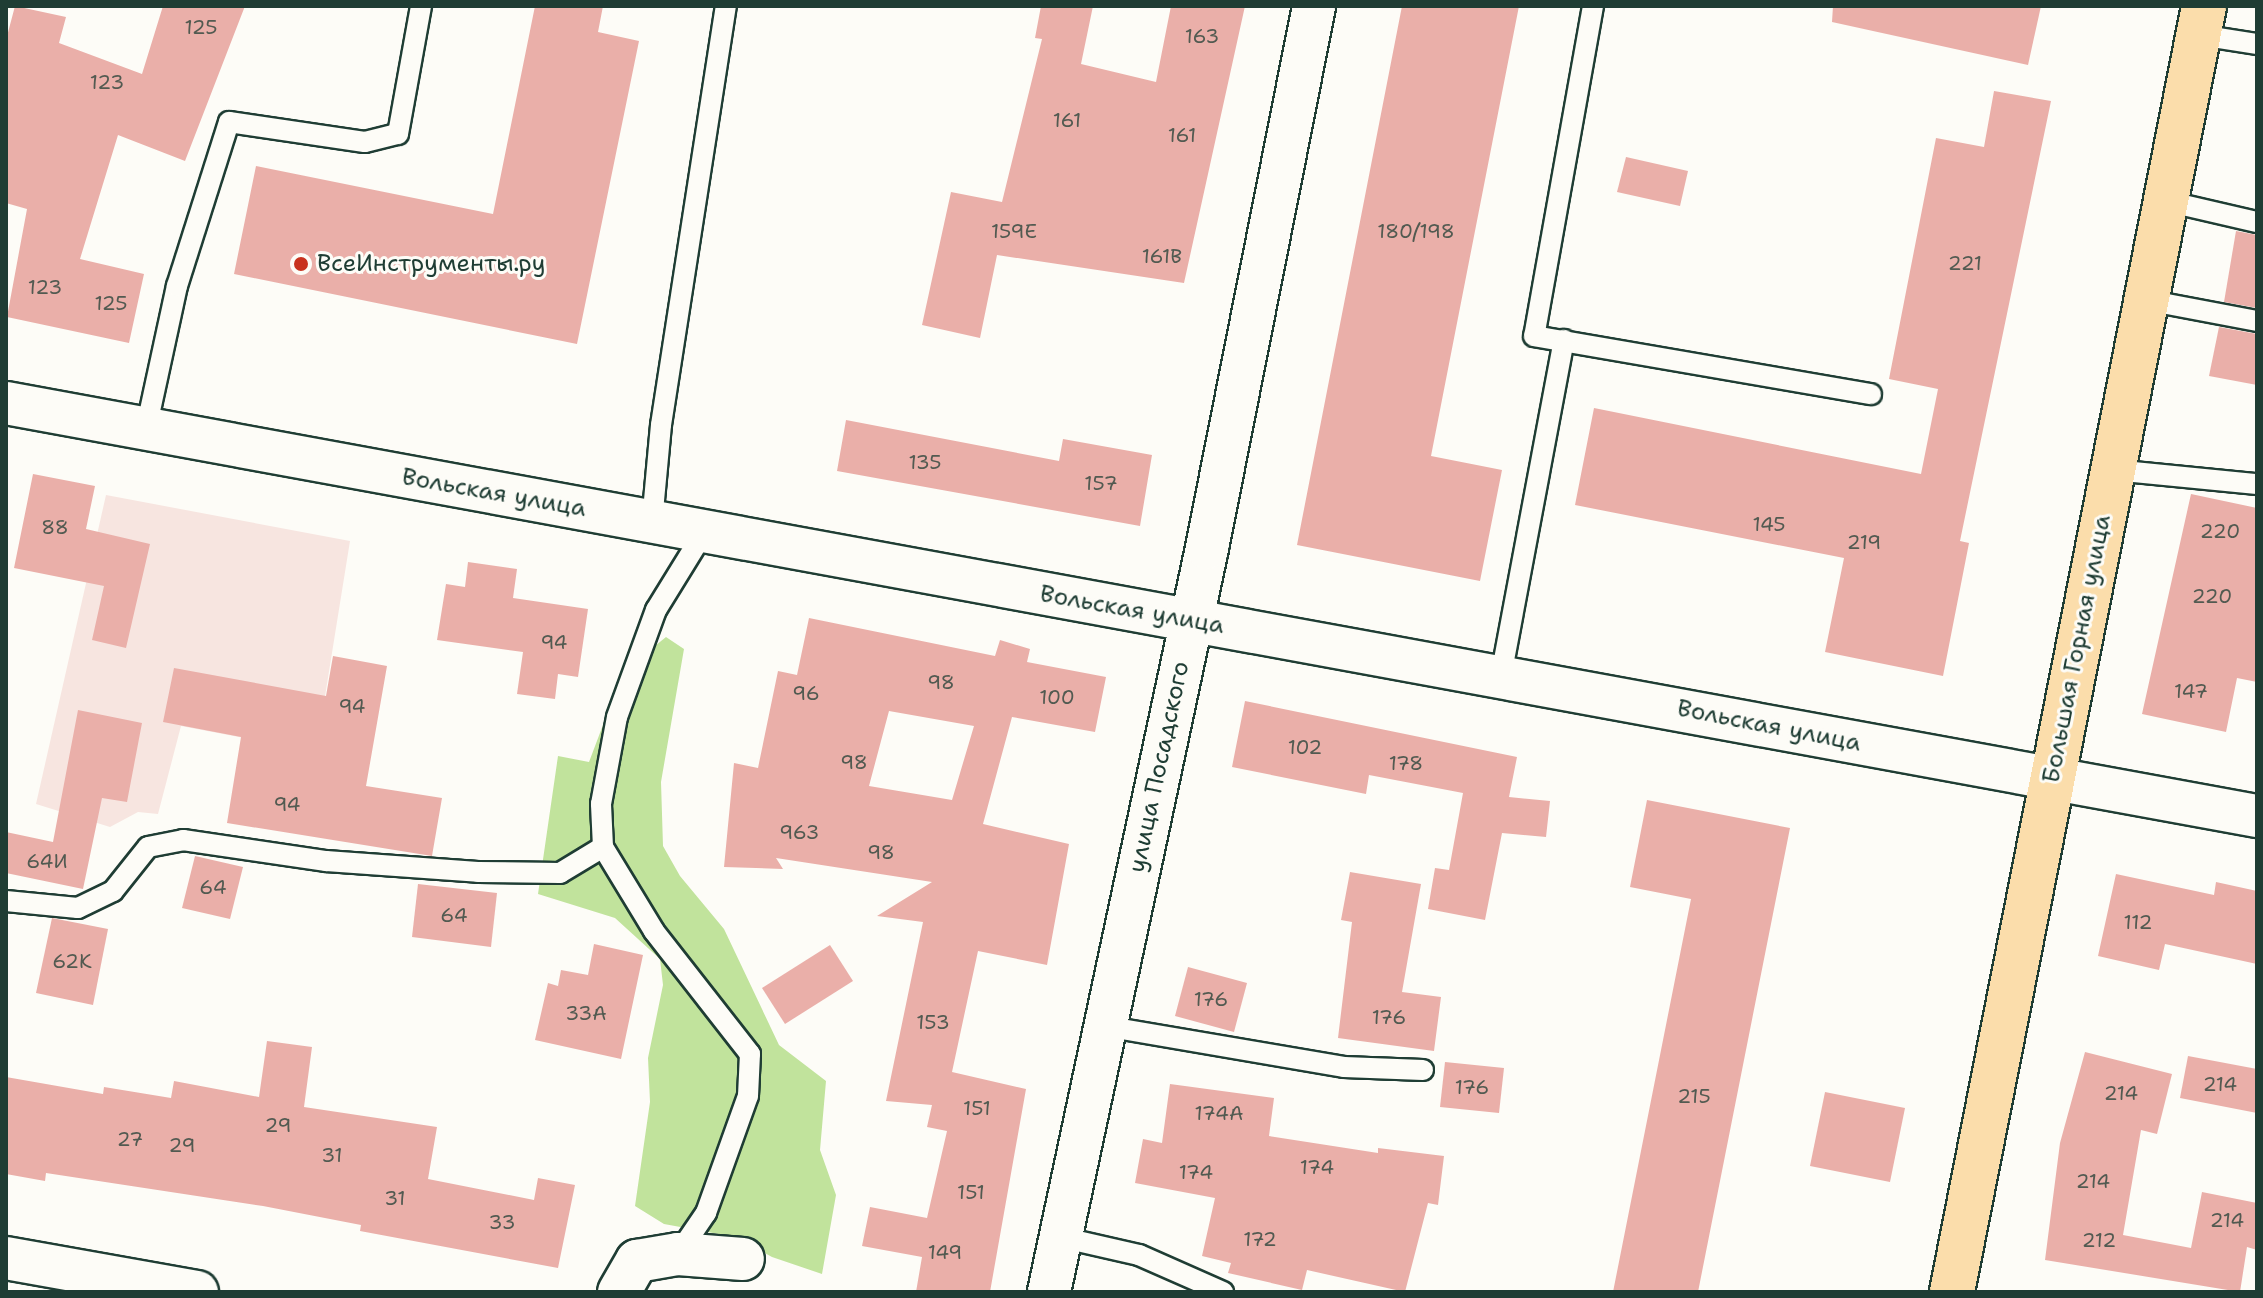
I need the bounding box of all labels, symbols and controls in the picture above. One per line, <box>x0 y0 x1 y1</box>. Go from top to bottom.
house number: 125 <box>184 15 218 39</box>
house number: 163 <box>1185 24 1219 48</box>
house number: 123 <box>90 70 124 94</box>
house number: 161 <box>1053 108 1081 132</box>
house number: 161 <box>1168 123 1196 147</box>
house number: 159Е <box>991 219 1037 243</box>
house number: 180/198 <box>1377 219 1455 243</box>
house number: 161В <box>1142 244 1182 268</box>
place label: ВсеИнструменты.ру <box>317 250 546 278</box>
house number: 221 <box>1948 251 1982 275</box>
marker: ВсеИнструменты.ру <box>292 255 310 273</box>
house number: 123 <box>28 275 62 299</box>
house number: 125 <box>94 291 128 315</box>
house number: 135 <box>908 450 942 474</box>
street label: Вольская улица <box>400 463 588 523</box>
house number: 157 <box>1084 471 1118 495</box>
house number: 145 <box>1752 512 1786 536</box>
street label: Большая Горная улица <box>2037 512 2117 786</box>
house number: 88 <box>41 515 69 539</box>
house number: 220 <box>2200 519 2240 543</box>
house number: 219 <box>1847 530 1881 554</box>
street label: Вольская улица <box>1038 580 1226 640</box>
house number: 220 <box>2192 584 2232 608</box>
house number: 94 <box>540 630 568 654</box>
street label: улица Посадского <box>1123 659 1195 875</box>
house number: 98 <box>927 670 955 694</box>
house number: 147 <box>2174 679 2208 703</box>
house number: 96 <box>792 681 820 705</box>
house number: 100 <box>1039 685 1075 709</box>
house number: 94 <box>338 694 366 718</box>
street label: Вольская улица <box>1675 694 1863 758</box>
house number: 102 <box>1288 735 1322 759</box>
house number: 98 <box>840 750 868 774</box>
house number: 178 <box>1389 751 1423 775</box>
house number: 94 <box>273 792 301 816</box>
house number: 96З <box>779 820 819 844</box>
house number: 98 <box>867 840 895 864</box>
house number: 64И <box>26 849 68 873</box>
house number: 64 <box>199 875 227 899</box>
house number: 64 <box>440 903 468 927</box>
house number: 112 <box>2124 910 2152 934</box>
house number: 62К <box>52 949 92 973</box>
house number: 176 <box>1194 987 1228 1011</box>
house number: 33А <box>565 1001 607 1025</box>
house number: 176 <box>1372 1005 1406 1029</box>
house number: 153 <box>916 1010 950 1034</box>
house number: 214 <box>2203 1072 2237 1096</box>
house number: 176 <box>1455 1075 1489 1099</box>
house number: 214 <box>2104 1081 2138 1105</box>
house number: 215 <box>1677 1084 1711 1108</box>
house number: 151 <box>963 1096 991 1120</box>
house number: 174А <box>1195 1101 1243 1125</box>
house number: 29 <box>265 1113 291 1137</box>
house number: 27 <box>117 1127 143 1151</box>
house number: 29 <box>169 1133 195 1157</box>
house number: 31 <box>321 1143 343 1167</box>
house number: 174 <box>1300 1155 1334 1179</box>
house number: 174 <box>1179 1160 1213 1184</box>
house number: 214 <box>2076 1169 2110 1193</box>
house number: 151 <box>957 1180 985 1204</box>
house number: 31 <box>384 1186 406 1210</box>
house number: 214 <box>2210 1208 2244 1232</box>
house number: 33 <box>489 1210 515 1234</box>
house number: 172 <box>1243 1227 1277 1251</box>
house number: 212 <box>2082 1228 2116 1252</box>
house number: 149 <box>928 1240 962 1264</box>

